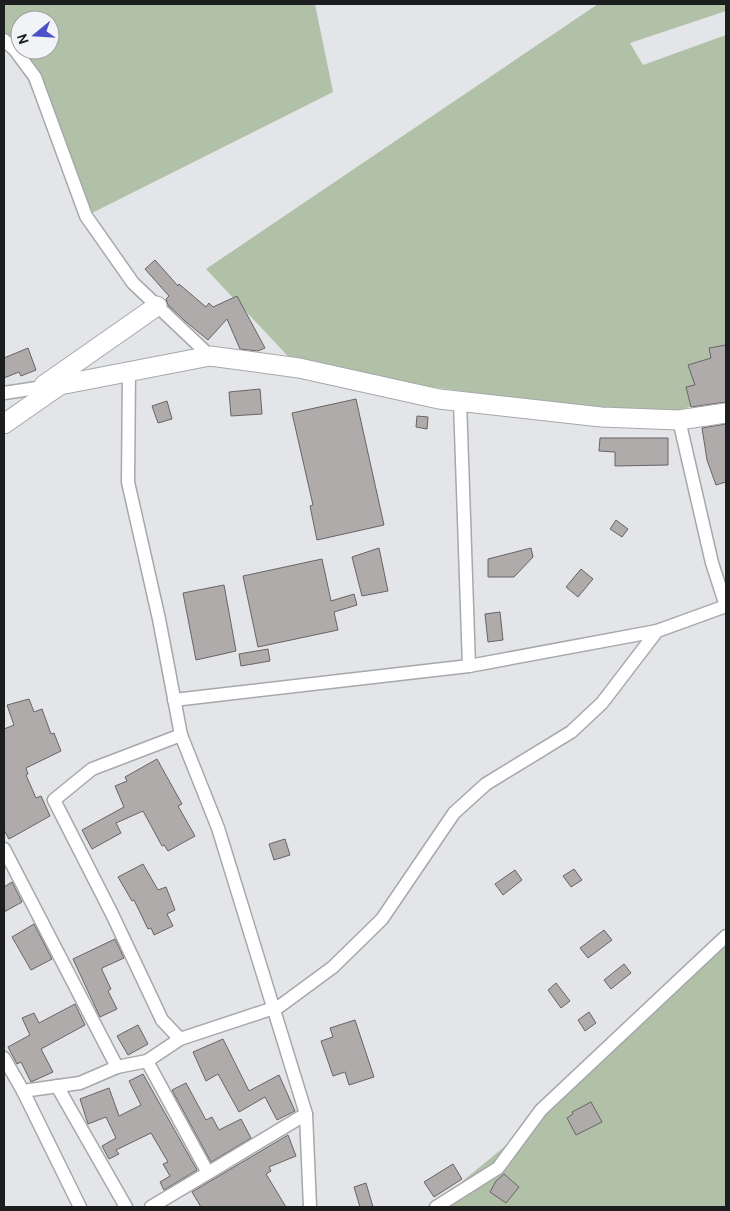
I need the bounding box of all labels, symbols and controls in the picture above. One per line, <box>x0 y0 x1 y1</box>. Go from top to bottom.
north arrow <box>10 10 60 60</box>
text: N <box>13 32 33 47</box>

